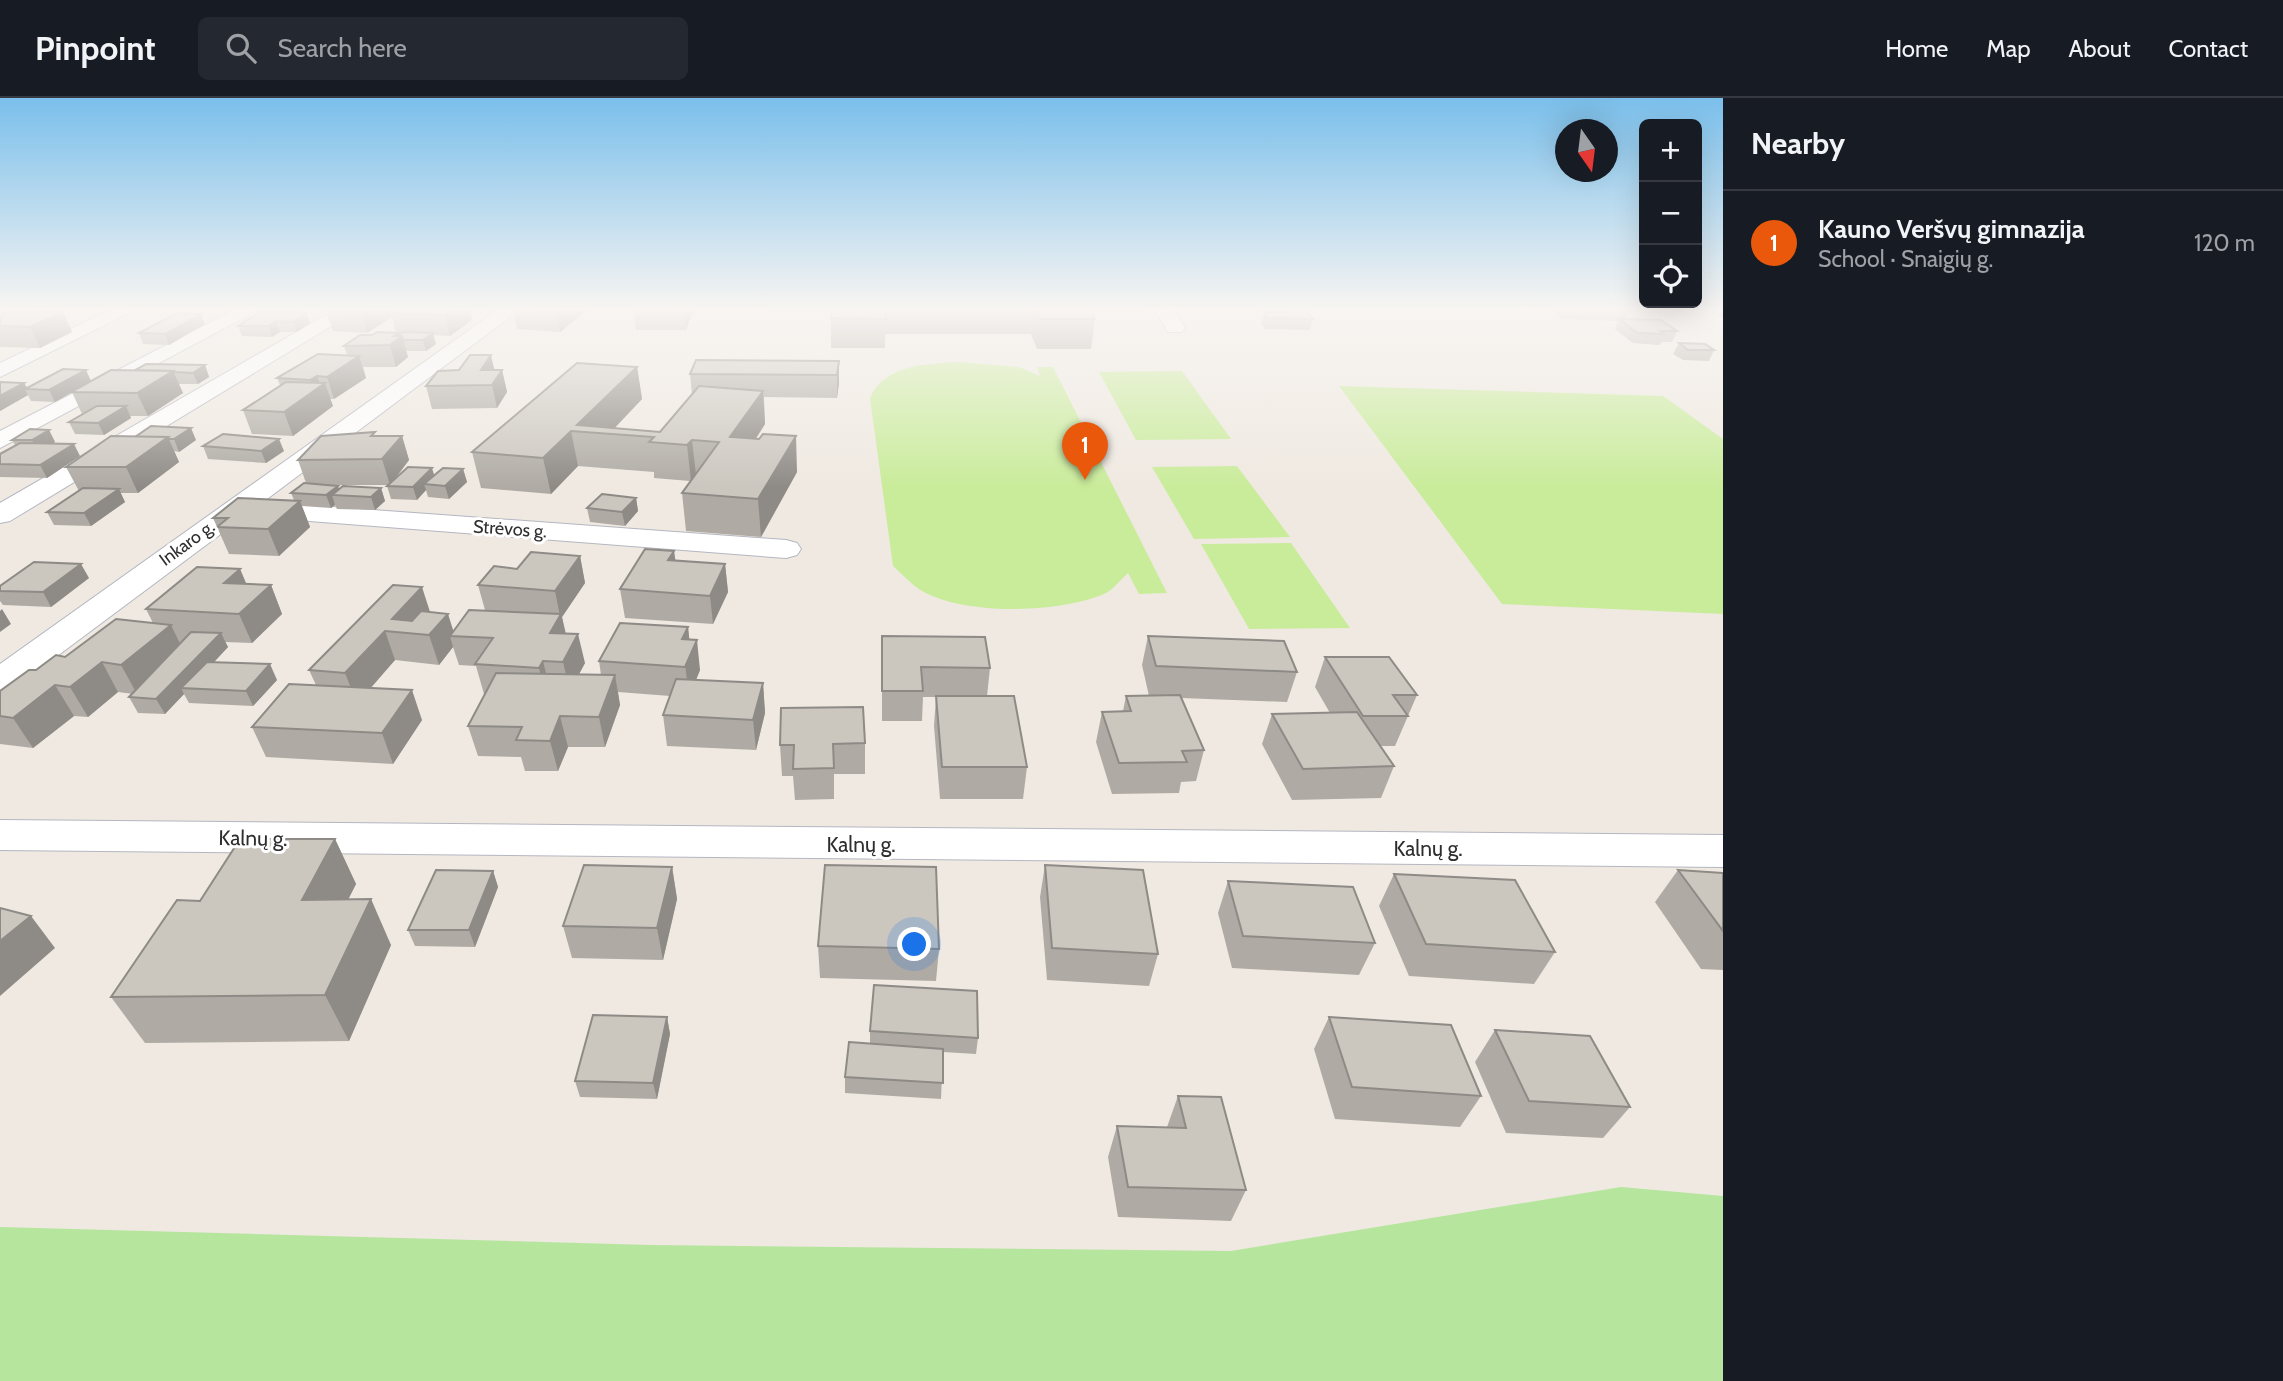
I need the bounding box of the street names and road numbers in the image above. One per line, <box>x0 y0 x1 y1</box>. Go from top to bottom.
street label: Strėvos g. <box>472 515 548 543</box>
street label: Inkaro g. <box>155 516 219 570</box>
street label: Kalnų g. <box>218 825 288 851</box>
street label: Kalnų g. <box>826 832 896 857</box>
street label: Kalnų g. <box>1393 836 1463 861</box>

